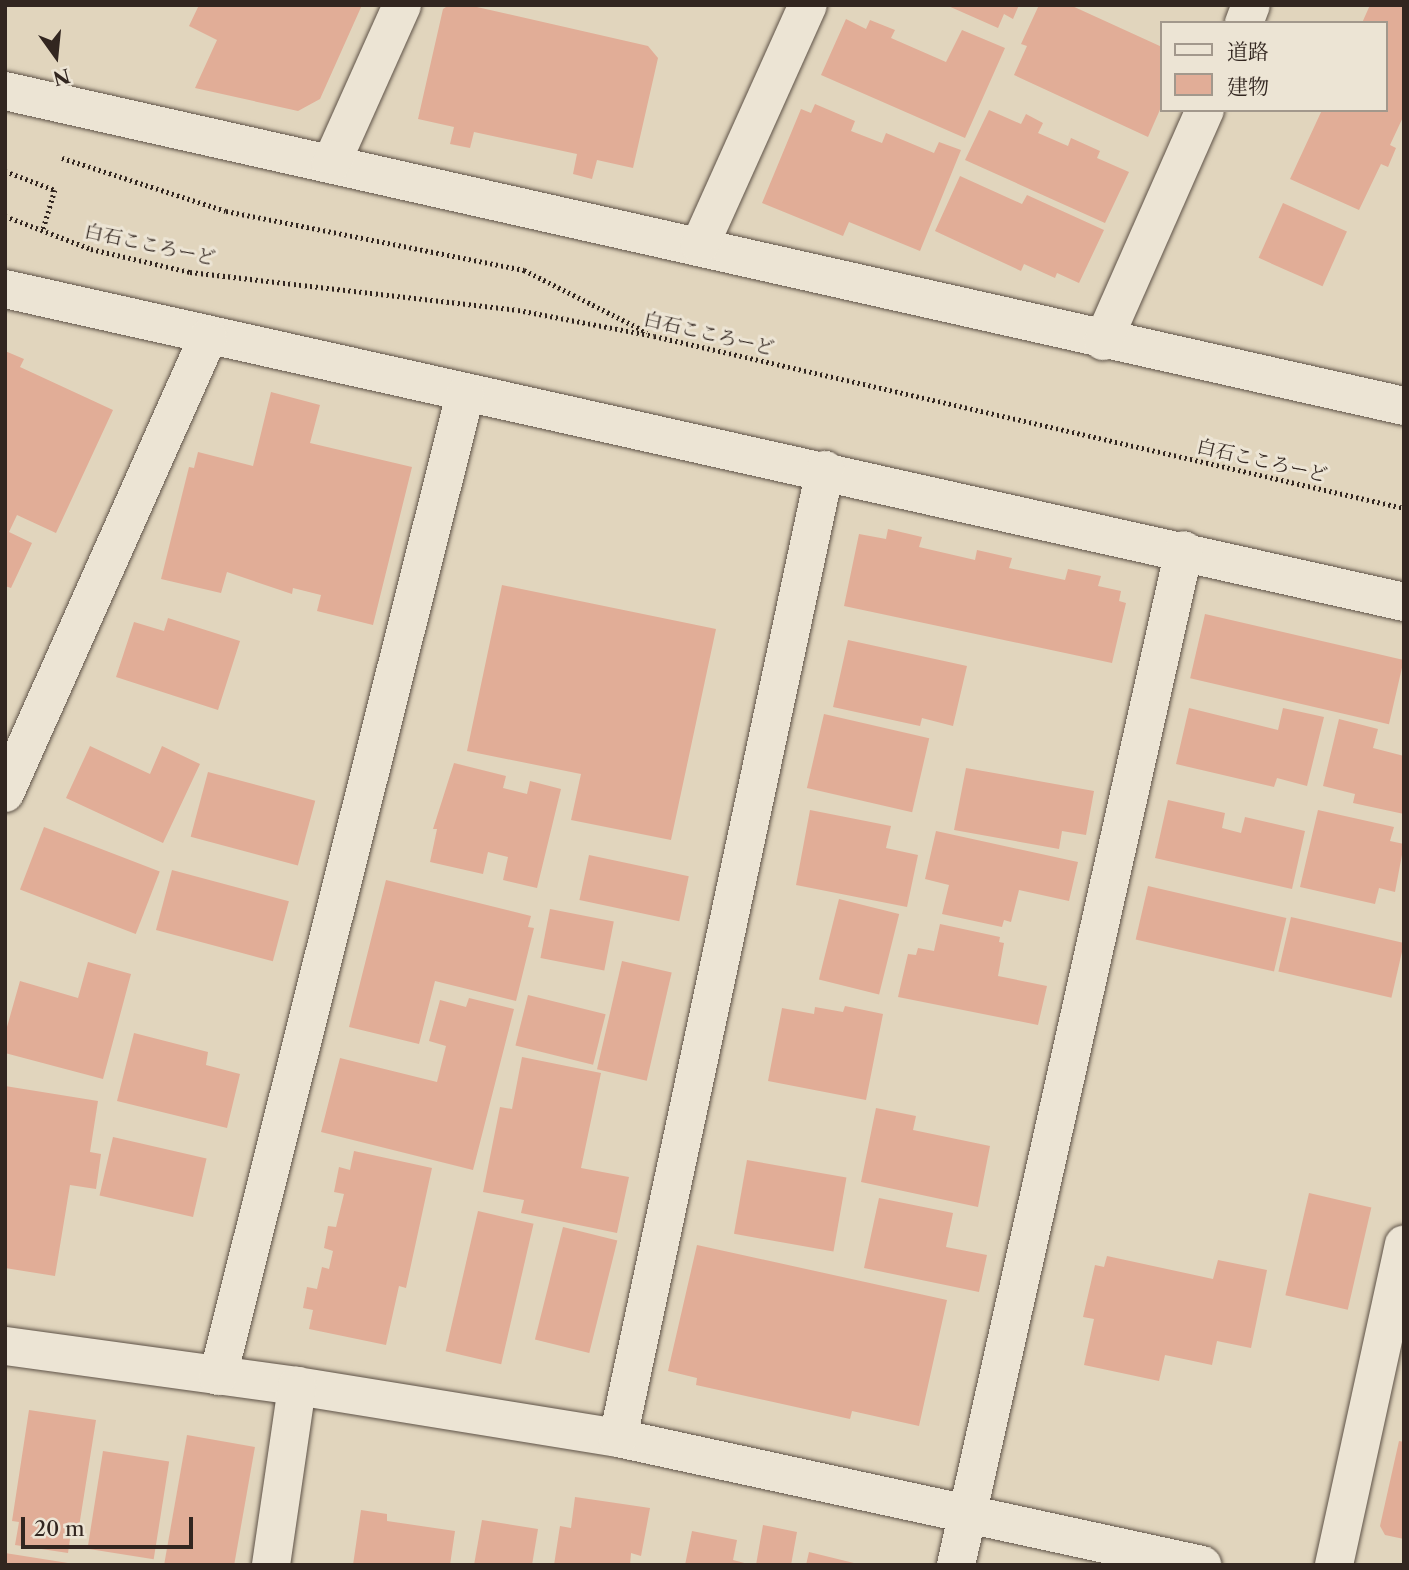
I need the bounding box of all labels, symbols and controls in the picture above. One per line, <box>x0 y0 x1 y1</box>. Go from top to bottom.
north arrow <box>21 21 91 91</box>
legend <box>1160 21 1388 112</box>
text: 道路 <box>1227 39 1269 64</box>
text: N <box>51 64 73 90</box>
text: 建物 <box>1227 74 1269 99</box>
street label: 白石こころーど <box>83 220 217 270</box>
street label: 白石こころーど <box>642 308 776 360</box>
street label: 白石こころーど <box>1195 435 1329 487</box>
scale bar <box>24 1504 196 1548</box>
text: 20 m <box>34 1516 85 1541</box>

